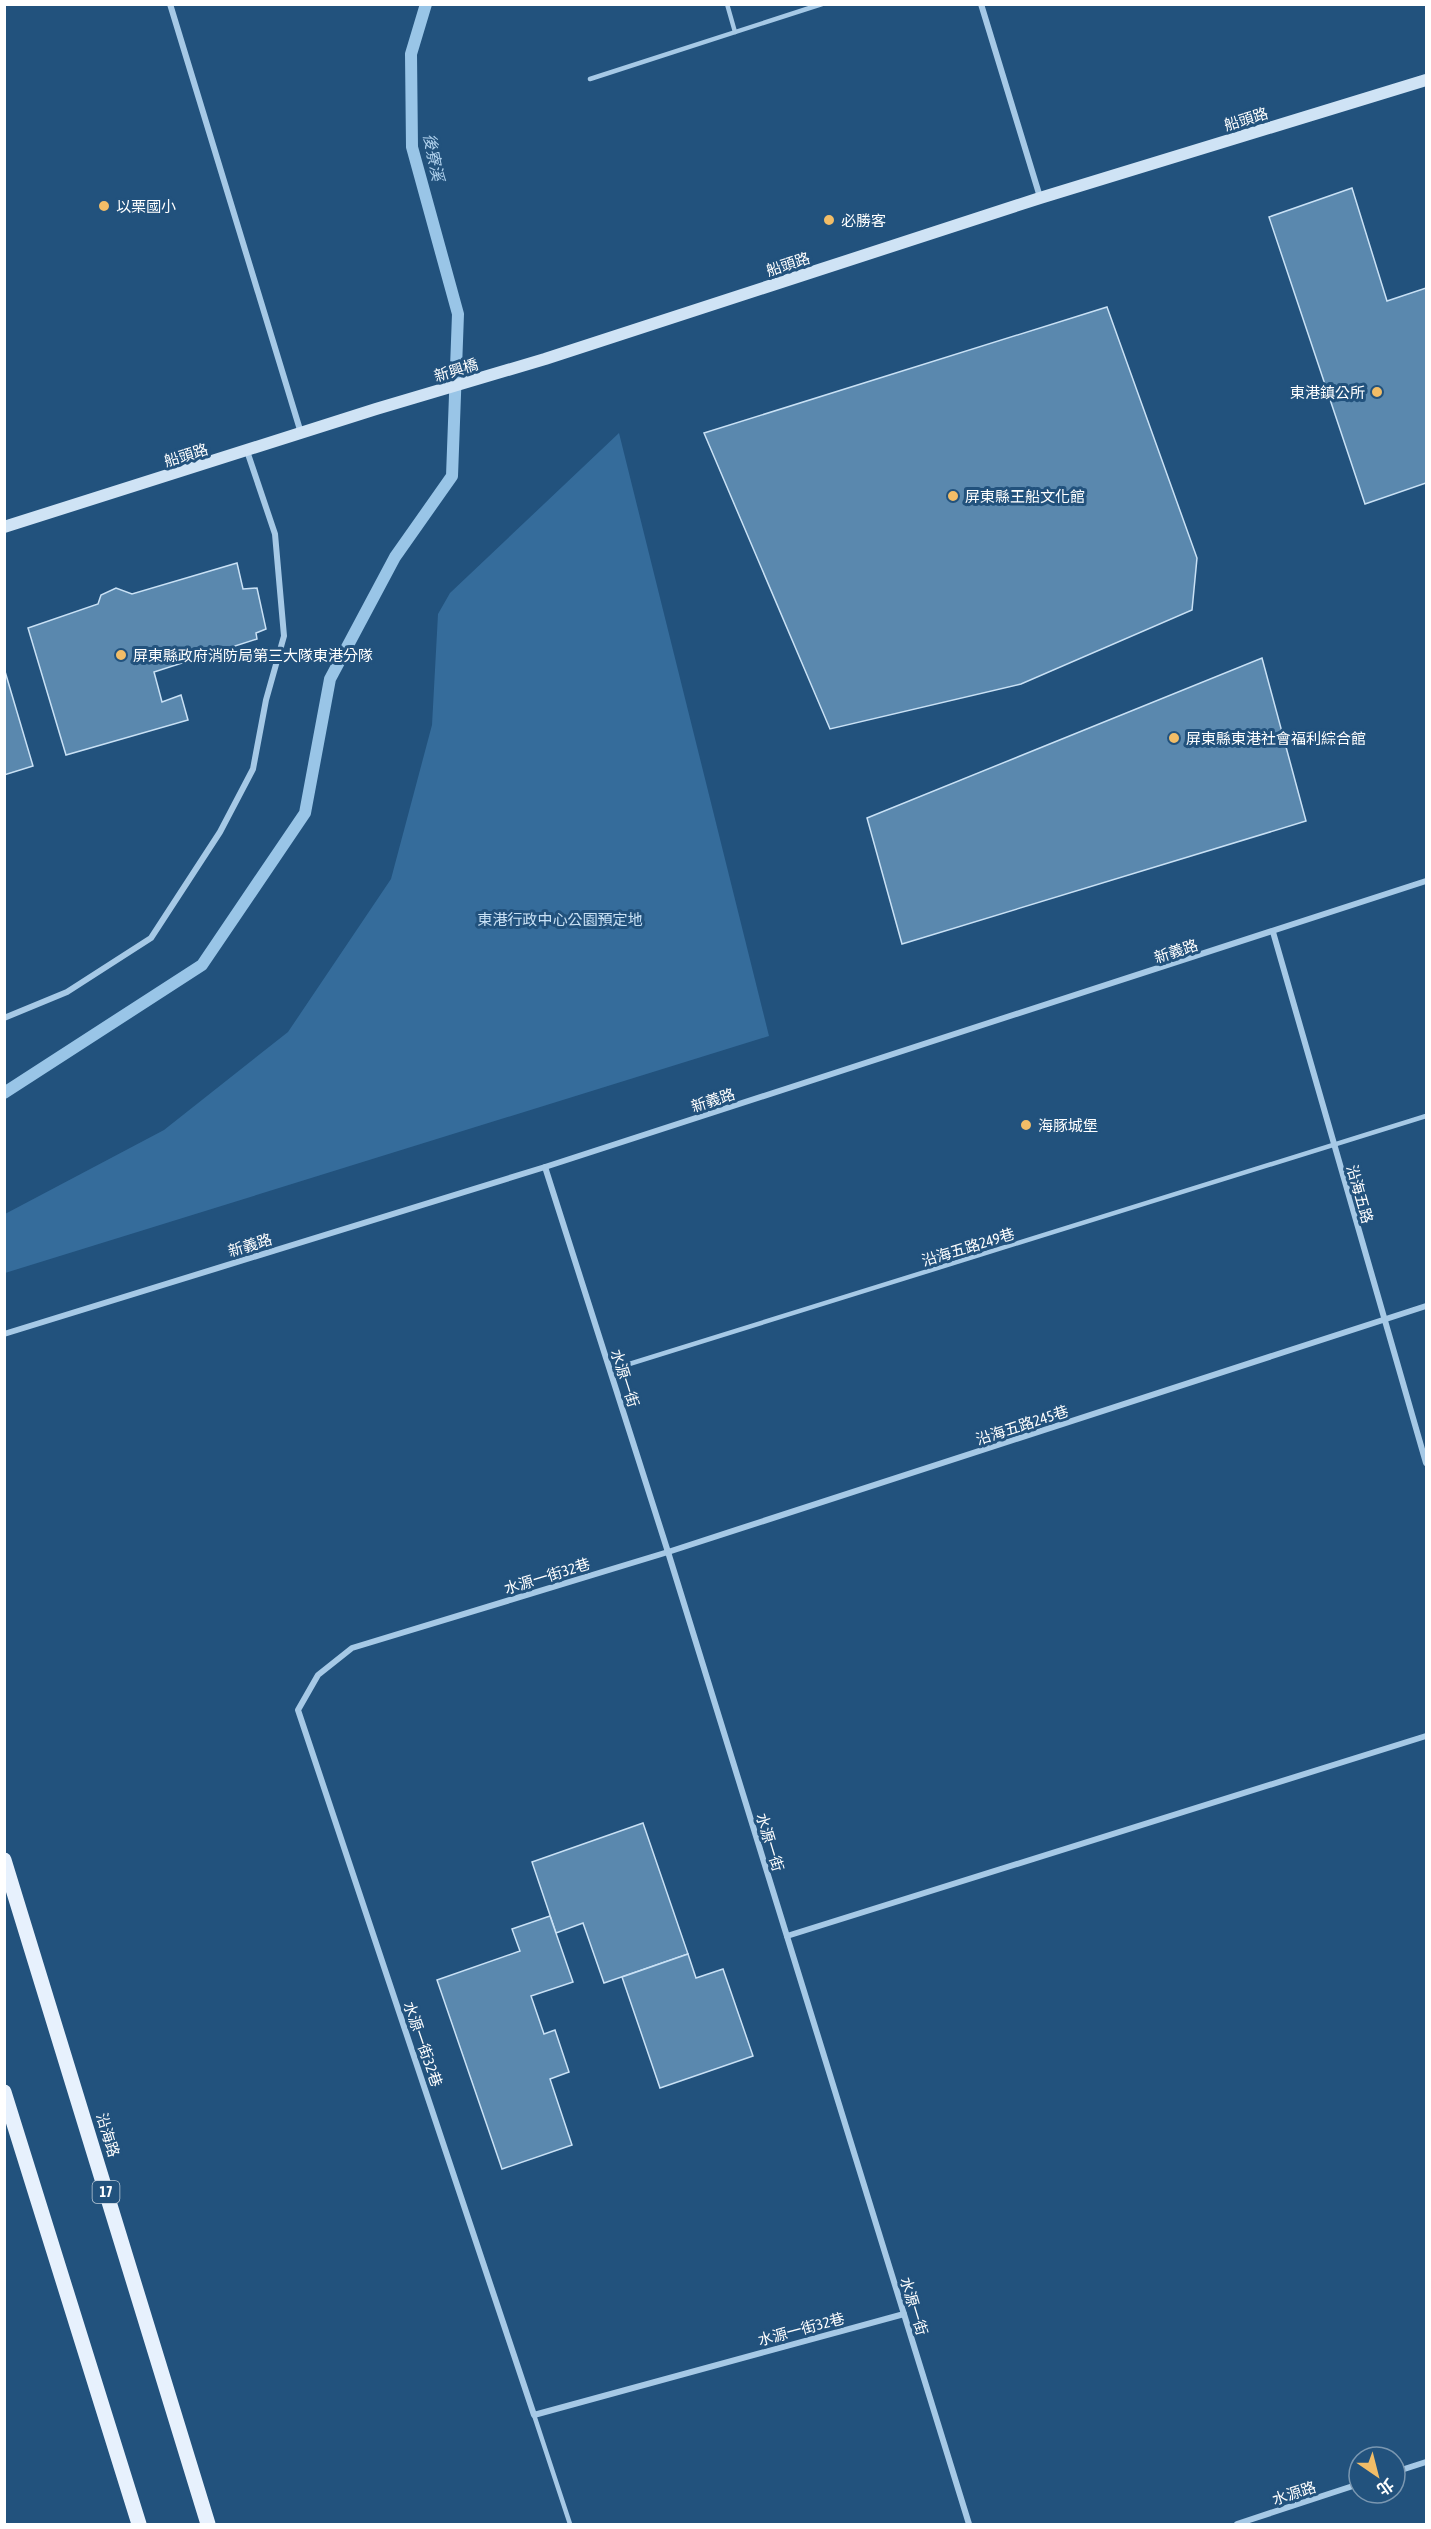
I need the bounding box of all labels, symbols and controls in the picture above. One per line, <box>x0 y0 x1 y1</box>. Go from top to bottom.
street label: 船頭路 <box>1222 104 1270 134</box>
water label: 後寮溪 <box>421 132 448 184</box>
place label: 以栗國小 <box>116 198 176 215</box>
marker: 以栗國小 <box>97 199 111 213</box>
place label: 必勝客 <box>841 212 886 229</box>
marker: 必勝客 <box>822 213 836 227</box>
street label: 船頭路 <box>764 249 812 279</box>
street label: 新興橋 <box>432 355 480 385</box>
place label: 東港鎮公所 <box>1290 384 1365 401</box>
marker: 東港鎮公所 <box>1370 385 1384 399</box>
street label: 船頭路 <box>162 440 210 470</box>
place label: 屏東縣王船文化館 <box>965 488 1085 505</box>
marker: 屏東縣王船文化館 <box>946 489 960 503</box>
place label: 屏東縣政府消防局第三大隊東港分隊 <box>133 647 373 664</box>
marker: 屏東縣政府消防局第三大隊東港分隊 <box>114 648 128 662</box>
place label: 屏東縣東港社會福利綜合館 <box>1186 730 1366 747</box>
marker: 屏東縣東港社會福利綜合館 <box>1167 731 1181 745</box>
park label: 東港行政中心公園預定地 <box>477 911 643 928</box>
street label: 新義路 <box>1152 936 1200 966</box>
street label: 新義路 <box>689 1085 737 1115</box>
place label: 海豚城堡 <box>1038 1117 1098 1134</box>
marker: 海豚城堡 <box>1019 1118 1033 1132</box>
street label: 沿海五路 <box>1344 1163 1376 1225</box>
street label: 沿海五路249巷 <box>920 1225 1016 1269</box>
street label: 新義路 <box>226 1230 274 1260</box>
street label: 水源一街 <box>608 1347 642 1409</box>
street label: 沿海五路245巷 <box>974 1402 1070 1448</box>
street label: 水源一街32巷 <box>502 1555 592 1597</box>
street label: 水源一街 <box>753 1811 787 1873</box>
street label: 水源一街32巷 <box>400 1999 446 2089</box>
street label: 沿海路 <box>93 2111 123 2159</box>
road number: 17 <box>92 2181 120 2203</box>
street label: 水源一街 <box>897 2275 931 2337</box>
street label: 水源一街32巷 <box>756 2309 846 2349</box>
north arrow <box>1347 2445 1407 2505</box>
text: 北 <box>1374 2475 1397 2499</box>
street label: 水源路 <box>1270 2478 1318 2508</box>

